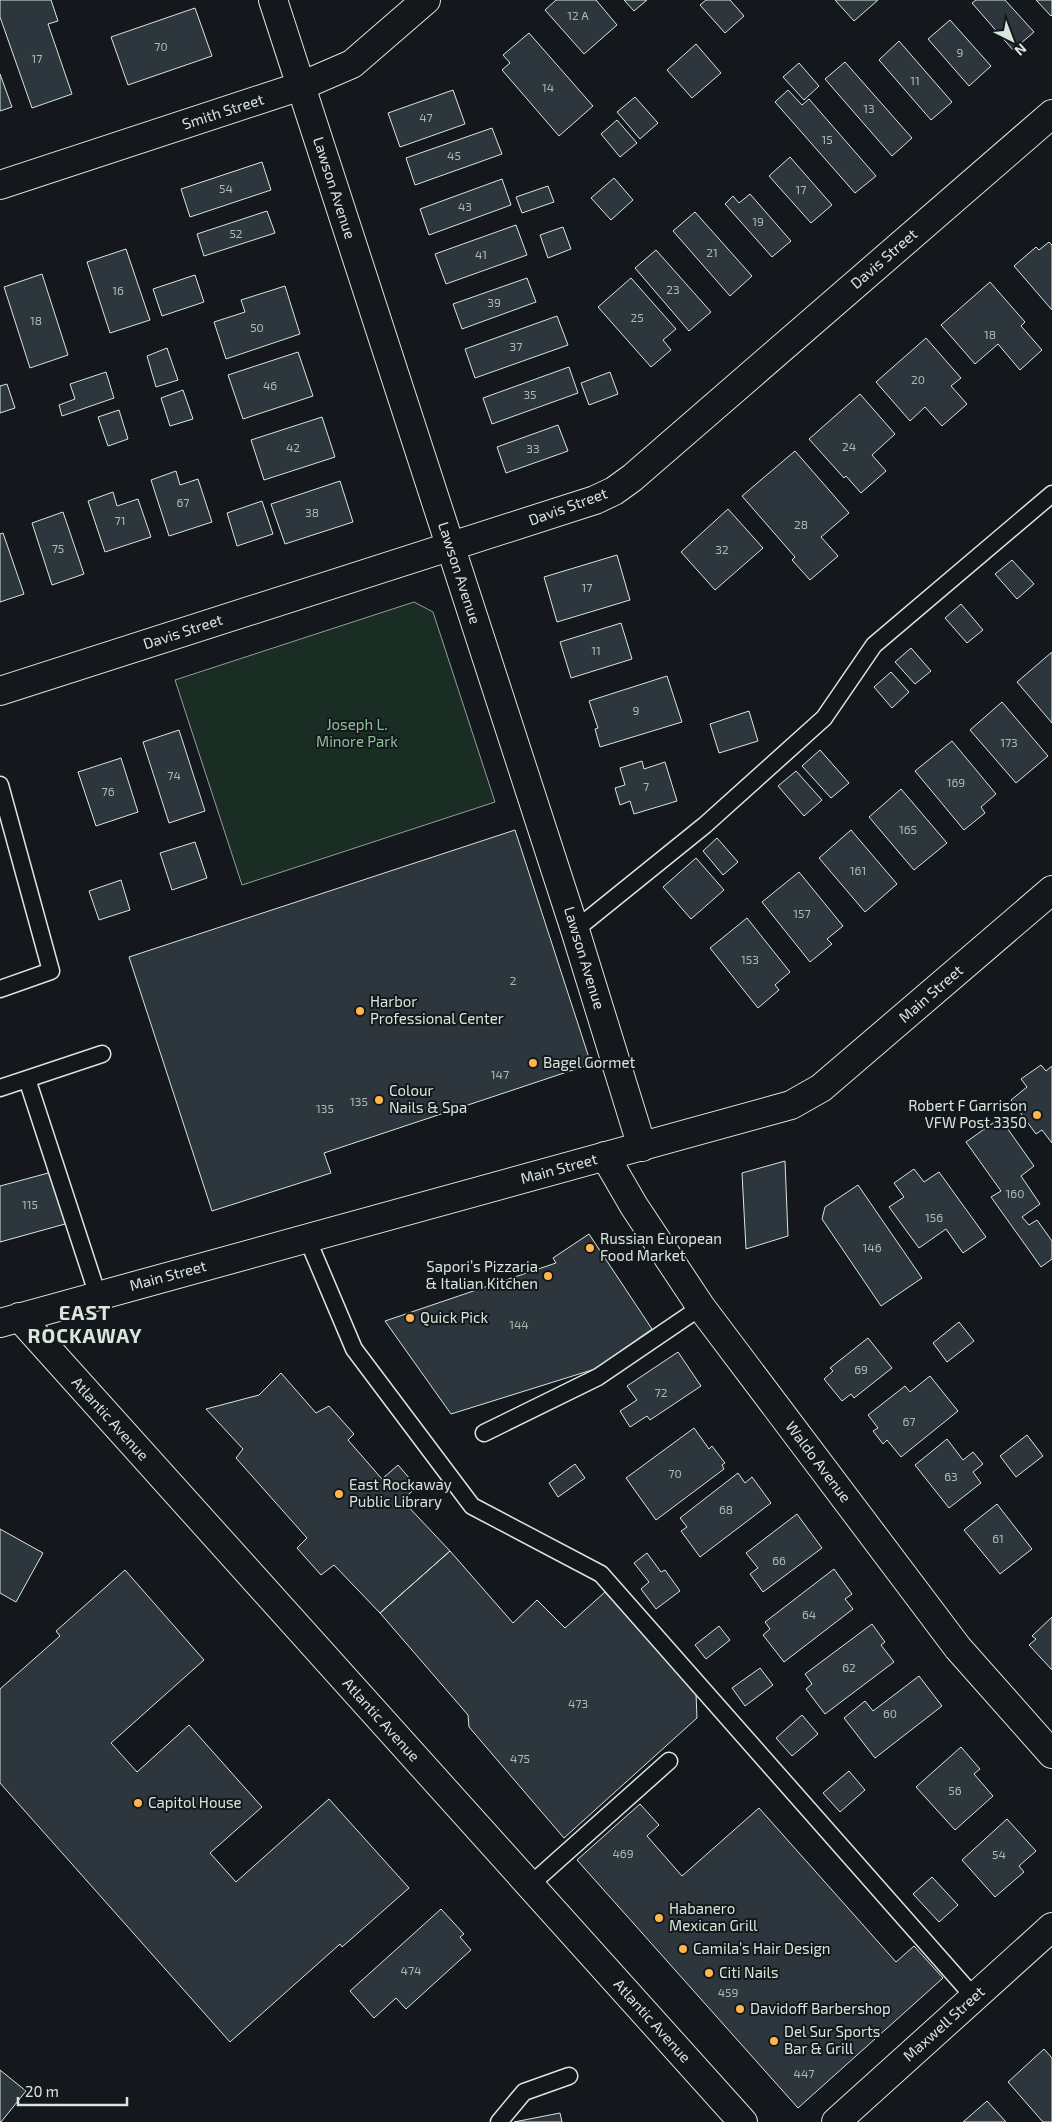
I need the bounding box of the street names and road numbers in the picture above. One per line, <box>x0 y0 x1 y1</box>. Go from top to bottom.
street label: Smith Street <box>180 89 266 133</box>
street label: Lawson Avenue <box>310 134 360 241</box>
street label: Davis Street <box>846 224 921 292</box>
street label: Davis Street <box>526 483 610 529</box>
street label: Lawson Avenue <box>435 519 485 626</box>
street label: Davis Street <box>141 610 225 652</box>
street label: Lawson Avenue <box>561 904 609 1011</box>
street label: Main Street <box>895 960 966 1026</box>
street label: Main Street <box>518 1149 599 1187</box>
street label: Main Street <box>127 1256 208 1294</box>
street label: Atlantic Avenue <box>68 1373 153 1464</box>
street label: Waldo Avenue <box>782 1417 855 1506</box>
street label: Atlantic Avenue <box>339 1674 424 1765</box>
street label: Atlantic Avenue <box>610 1975 695 2066</box>
street label: Maxwell Street <box>899 1982 988 2064</box>

